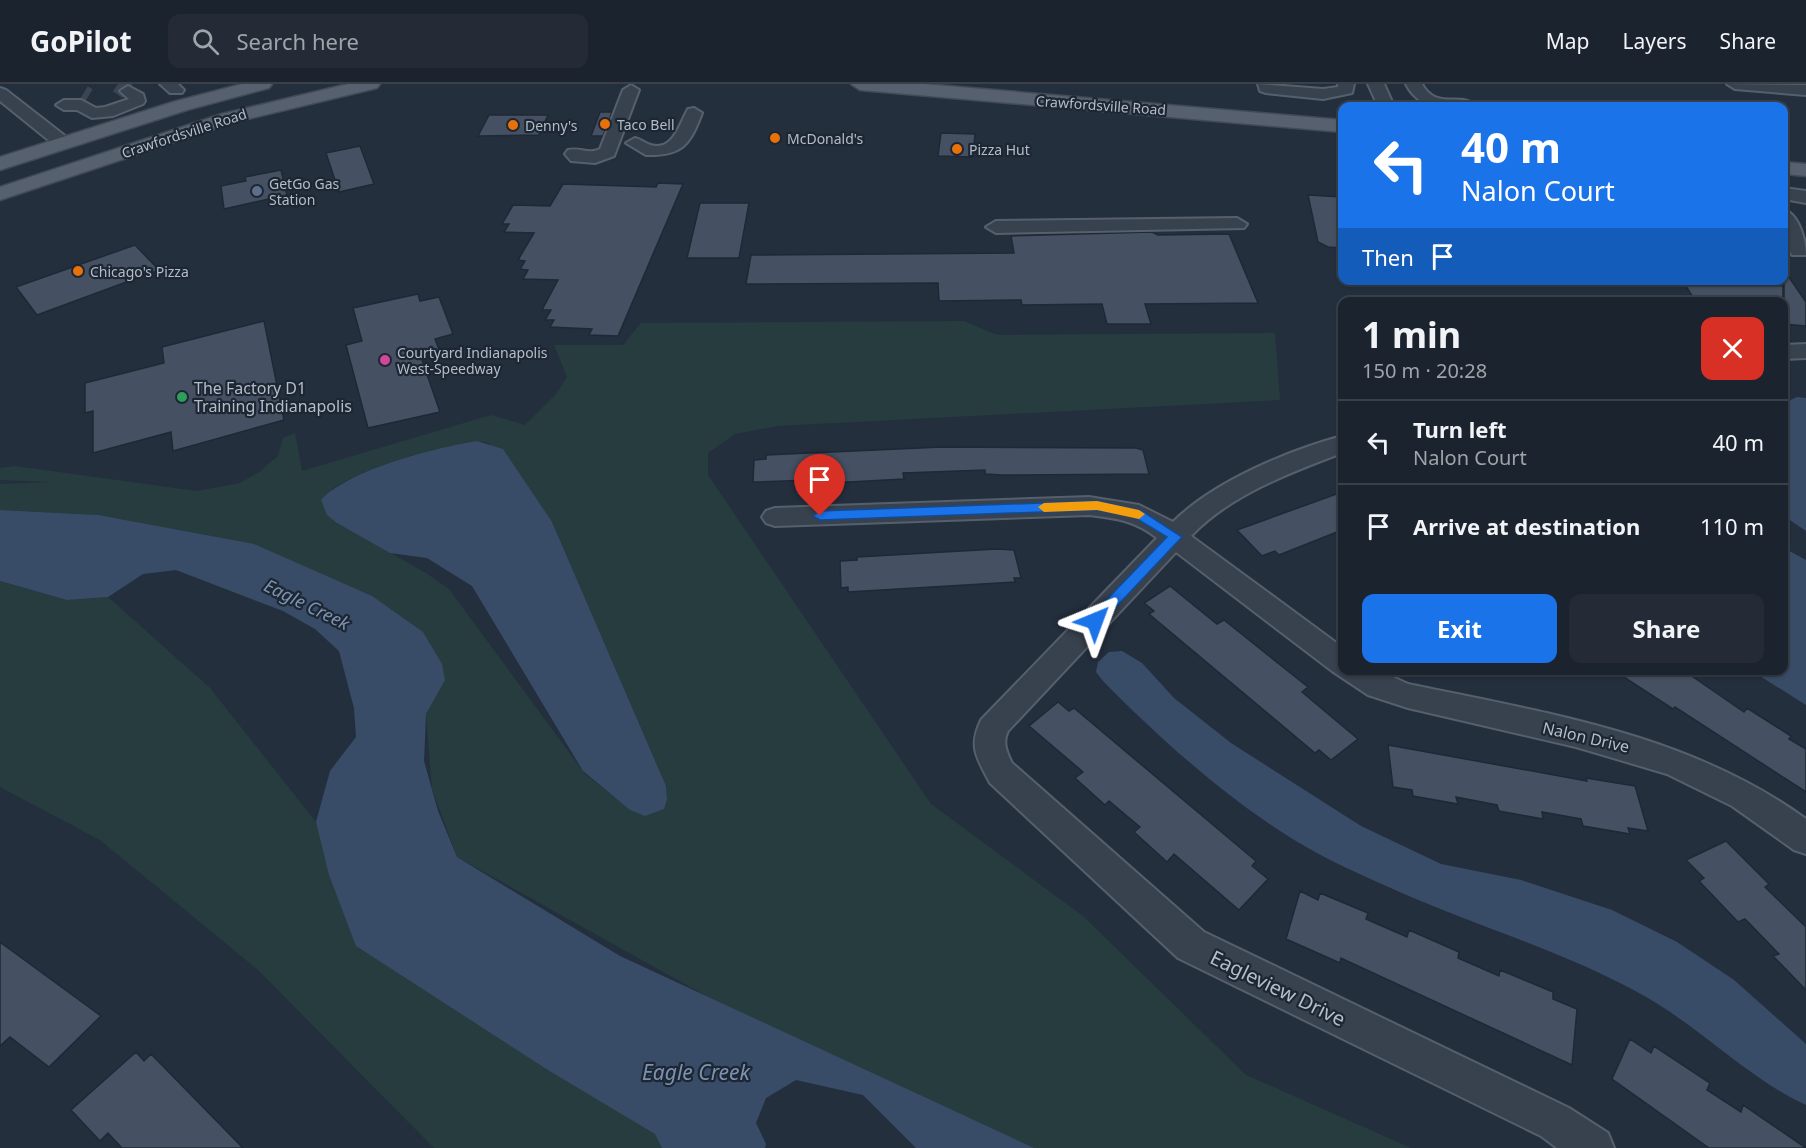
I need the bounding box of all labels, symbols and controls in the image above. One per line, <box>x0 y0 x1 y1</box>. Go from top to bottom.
search box <box>168 14 588 68</box>
text: GoPilot <box>30 22 132 60</box>
icon: search <box>189 25 222 58</box>
text: Search here <box>237 26 359 56</box>
text: Map <box>1546 27 1590 55</box>
text: Layers <box>1623 27 1687 55</box>
text: Share <box>1720 27 1776 55</box>
street label: Crawfordsville Road <box>1035 91 1167 119</box>
street label: Crawfordsville Road <box>119 104 249 162</box>
place label: Taco Bell <box>617 115 675 134</box>
place label: Denny's <box>525 116 578 135</box>
marker: Taco Bell <box>598 117 612 131</box>
marker: Denny's <box>506 118 520 132</box>
text: 40 m <box>1461 118 1561 175</box>
icon: left <box>1362 126 1440 204</box>
place label: McDonald's <box>787 129 864 148</box>
marker: McDonald's <box>768 131 782 145</box>
place label: Pizza Hut <box>969 140 1030 159</box>
marker: Pizza Hut <box>950 142 964 156</box>
text: Nalon Court <box>1461 172 1615 209</box>
place label: GetGo Gas Station <box>269 174 339 209</box>
marker: GetGo Gas Station <box>250 184 264 198</box>
icon: arrive <box>1426 240 1459 273</box>
text: Then <box>1362 242 1414 272</box>
place label: Chicago's Pizza <box>90 262 189 281</box>
marker: Chicago's Pizza <box>71 264 85 278</box>
text: 1 min <box>1362 310 1461 359</box>
button: close <box>1701 317 1764 380</box>
place label: Courtyard Indianapolis West-Speedway <box>397 343 548 378</box>
marker: Courtyard Indianapolis West-Speedway <box>378 353 392 367</box>
text: 150 m · 20:28 <box>1362 357 1487 384</box>
place label: The Factory D1 Training Indianapolis <box>194 377 352 417</box>
marker: The Factory D1 Training Indianapolis <box>175 390 189 404</box>
text: Turn left <box>1413 414 1507 444</box>
icon: left <box>1362 426 1395 459</box>
text: 40 m <box>1713 427 1764 457</box>
text: Nalon Court <box>1413 444 1527 471</box>
pin <box>794 454 845 516</box>
icon: arrive <box>803 463 836 496</box>
icon: arrive <box>1362 510 1395 543</box>
text: Arrive at destination <box>1413 511 1640 541</box>
text: 110 m <box>1700 511 1764 541</box>
water label: Eagle Creek <box>260 573 355 636</box>
position arrow <box>1063 589 1127 653</box>
button: Exit <box>1362 594 1557 663</box>
button: Share <box>1569 594 1764 663</box>
street label: Nalon Drive <box>1540 716 1632 758</box>
street label: Eagleview Drive <box>1206 944 1350 1032</box>
water label: Eagle Creek <box>642 1058 752 1086</box>

